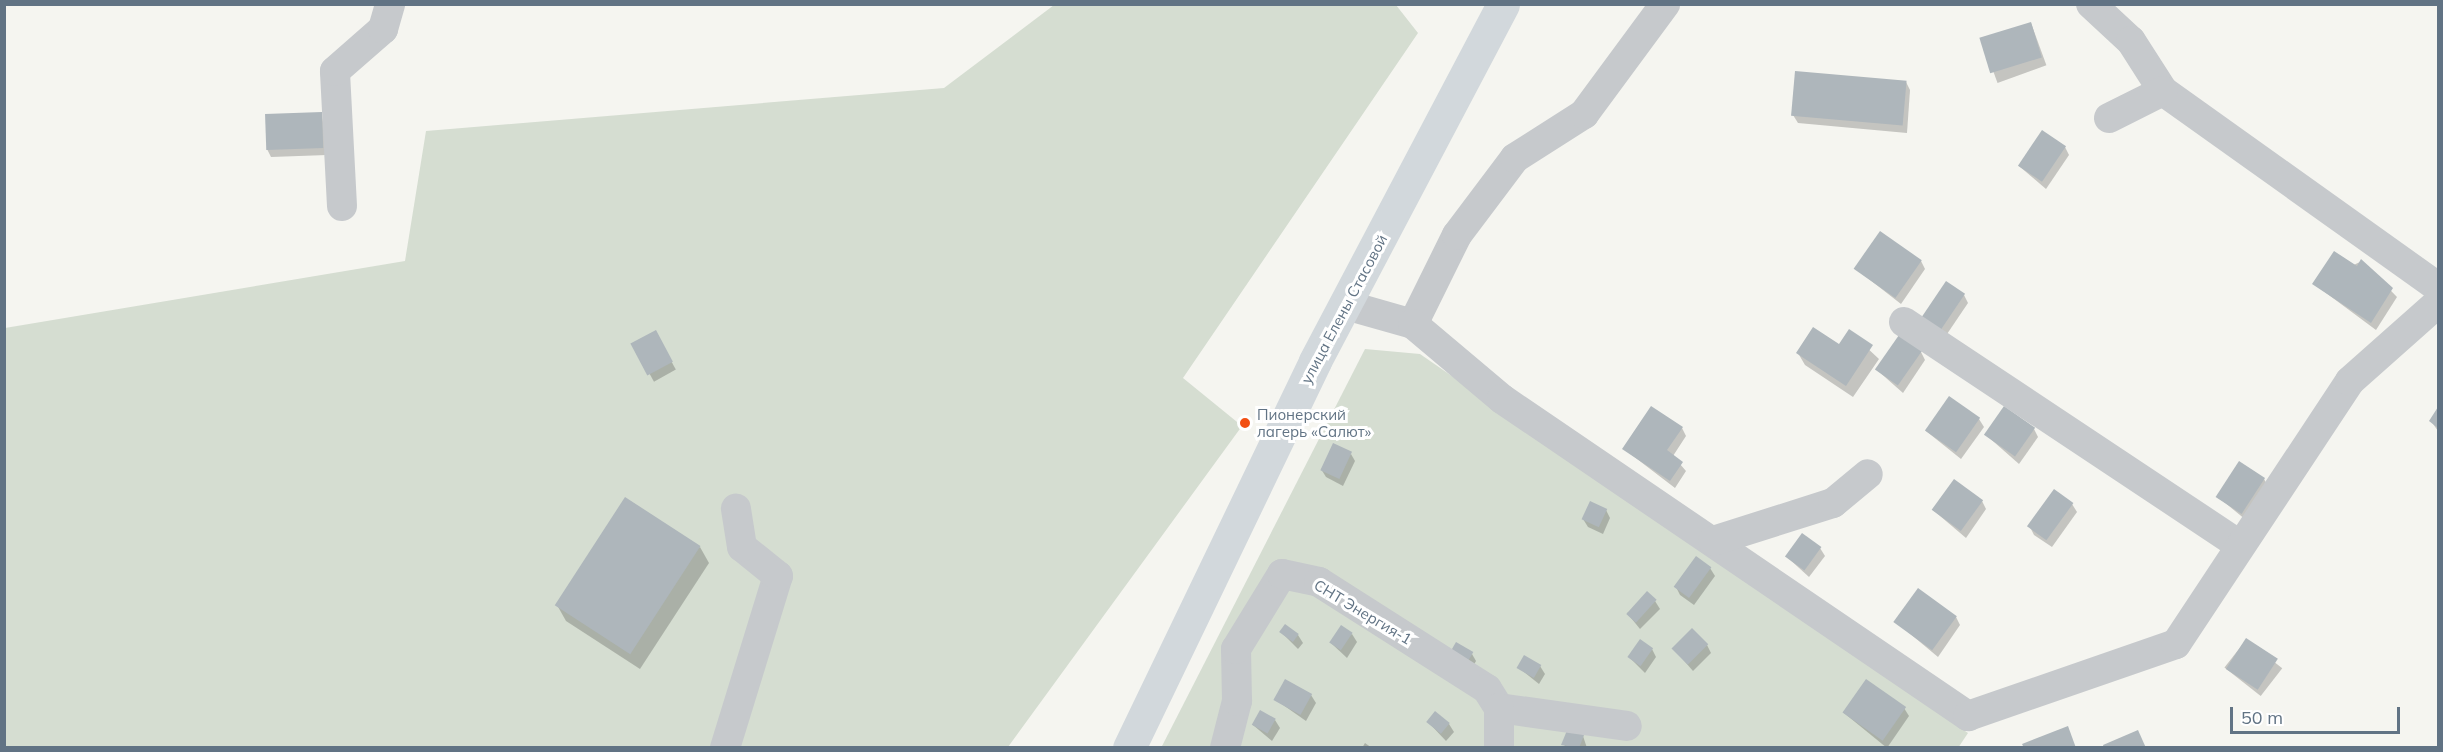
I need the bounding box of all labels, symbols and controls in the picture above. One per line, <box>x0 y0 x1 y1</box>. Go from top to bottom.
street label: улица Елены Стасовой <box>1297 231 1391 387</box>
place label: Пионерский лагерь «Салют» <box>1257 405 1371 440</box>
marker: Пионерский лагерь «Салют» <box>1238 416 1252 430</box>
street label: СНТ Энергия-1 <box>1311 576 1415 648</box>
scale bar <box>2233 695 2402 733</box>
text: 50 m <box>2241 706 2283 729</box>

